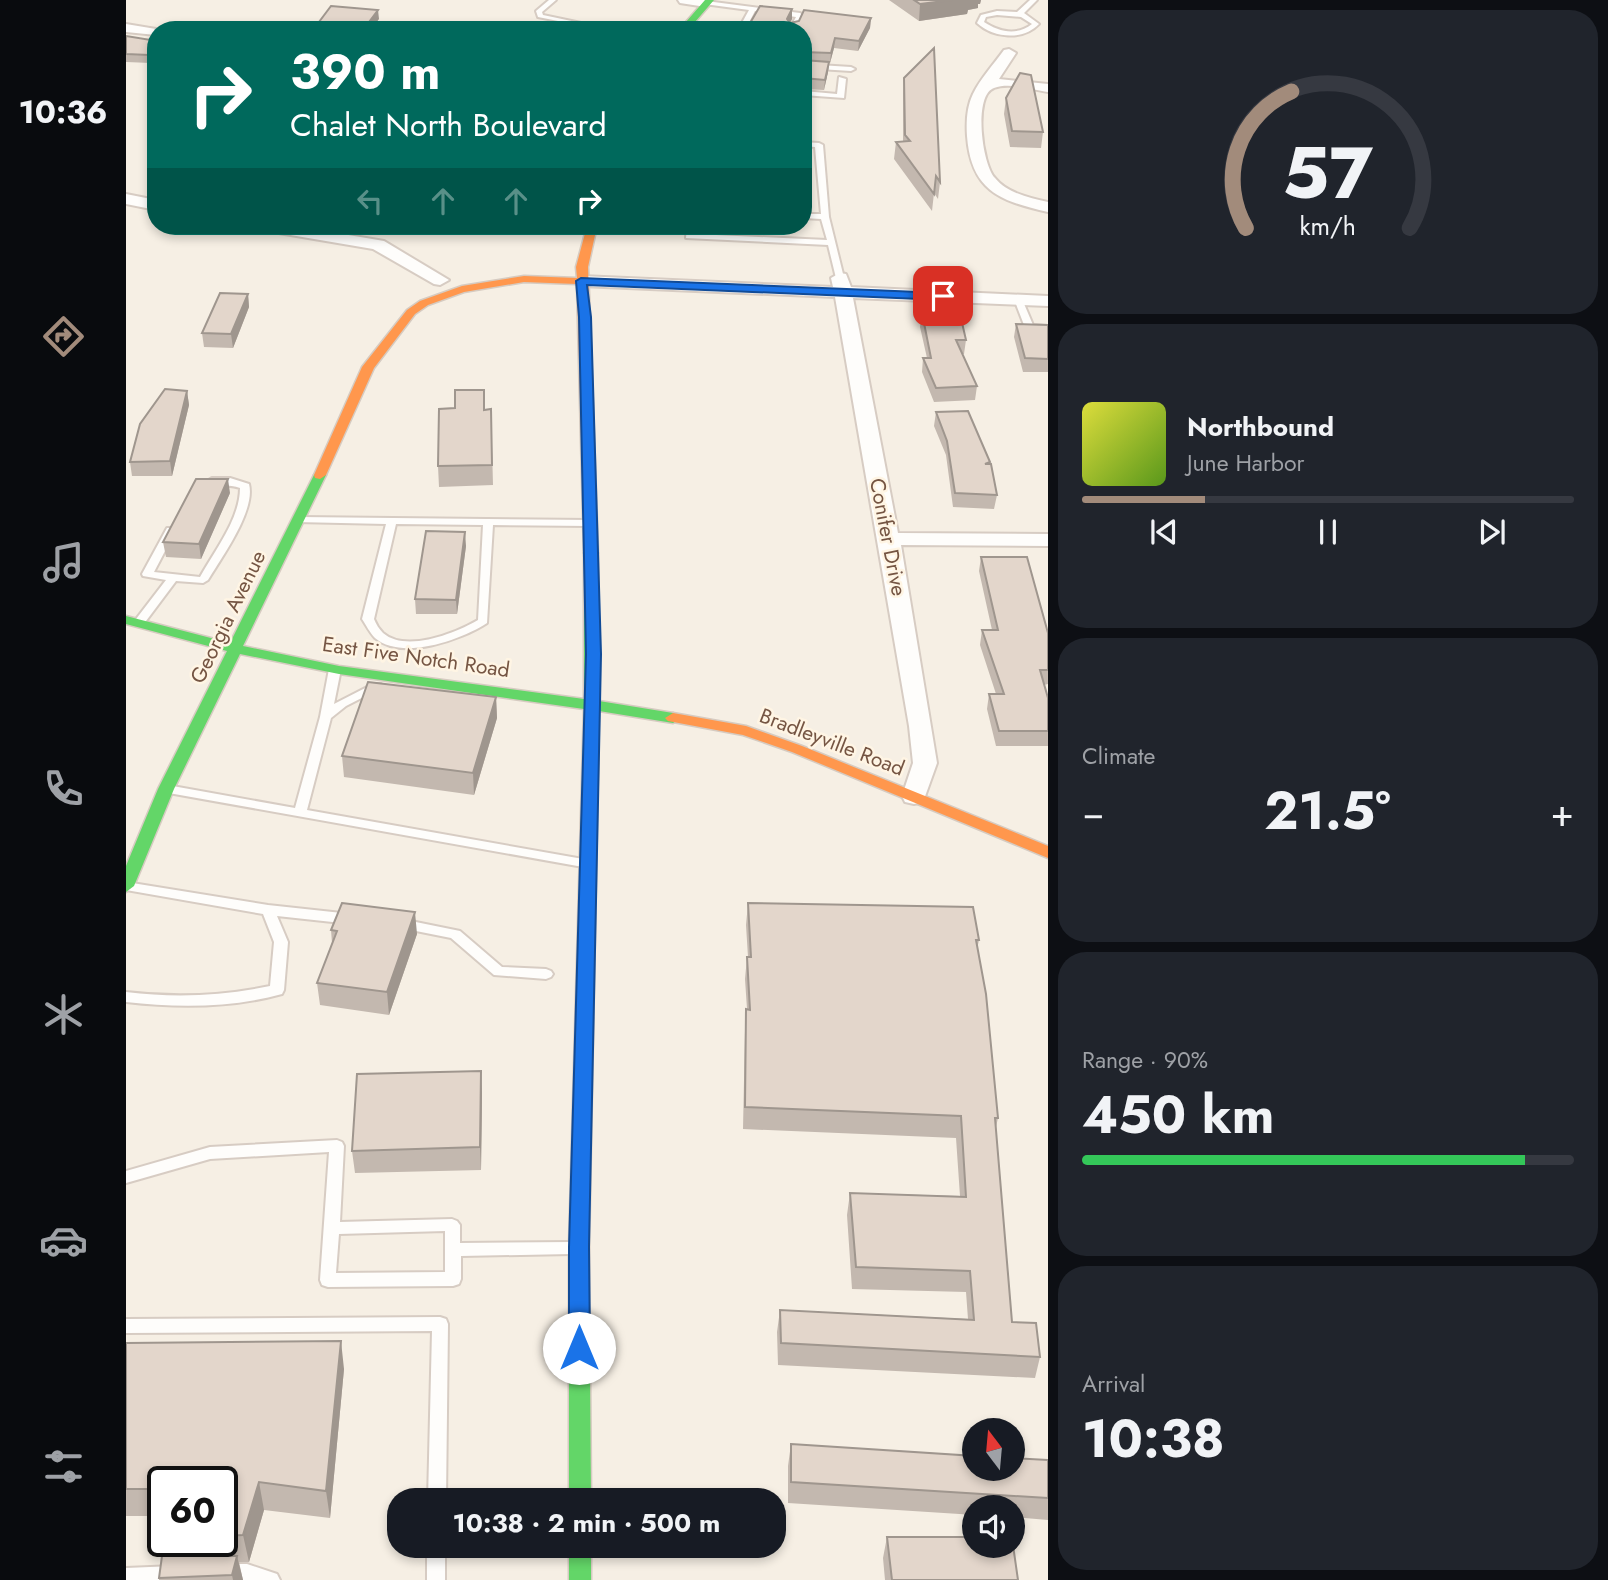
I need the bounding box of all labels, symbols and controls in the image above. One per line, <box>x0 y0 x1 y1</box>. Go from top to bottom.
text: 390 m <box>290 37 441 107</box>
icon: right <box>175 49 266 140</box>
text: 10:36 <box>18 89 108 135</box>
text: Chalet North Boulevard <box>290 102 607 148</box>
text: 57 <box>1283 120 1374 225</box>
icon: left <box>351 182 389 220</box>
icon: ahead <box>424 182 462 220</box>
icon: ahead <box>497 182 535 220</box>
icon: right <box>570 182 608 220</box>
text: km/h <box>1300 208 1356 244</box>
pin <box>913 266 973 326</box>
icon: arrive <box>924 277 962 315</box>
icon: directions <box>39 312 88 361</box>
text: Northbound <box>1187 408 1334 446</box>
text: June Harbor <box>1187 446 1304 480</box>
street label: Conifer Drive <box>862 476 914 599</box>
icon: previous <box>1145 513 1183 551</box>
icon: pause <box>1309 513 1347 551</box>
icon: next <box>1473 513 1511 551</box>
icon: music <box>39 538 88 587</box>
street label: Georgia Avenue <box>183 545 273 689</box>
street label: East Five Notch Road <box>320 629 512 685</box>
street label: Bradleyville Road <box>755 701 909 783</box>
text: Climate <box>1082 739 1155 773</box>
icon: phone <box>39 764 88 813</box>
text: 21.5° <box>1264 773 1391 849</box>
text: − <box>1082 785 1104 840</box>
text: + <box>1551 785 1574 840</box>
icon: climate <box>39 990 88 1039</box>
text: Range · 90% <box>1082 1043 1208 1077</box>
text: 450 km <box>1082 1077 1275 1153</box>
icon: car <box>39 1216 88 1265</box>
position arrow <box>542 1311 616 1385</box>
text: Arrival <box>1082 1367 1145 1401</box>
text: 10:38 <box>1082 1401 1225 1477</box>
north arrow <box>962 1418 1026 1480</box>
map controls <box>962 1418 1025 1558</box>
icon: filters <box>39 1442 88 1491</box>
speed limit sign: 60 <box>147 1466 238 1557</box>
button: sound <box>962 1495 1025 1558</box>
text: 10:38 · 2 min · 500 m <box>453 1504 720 1542</box>

